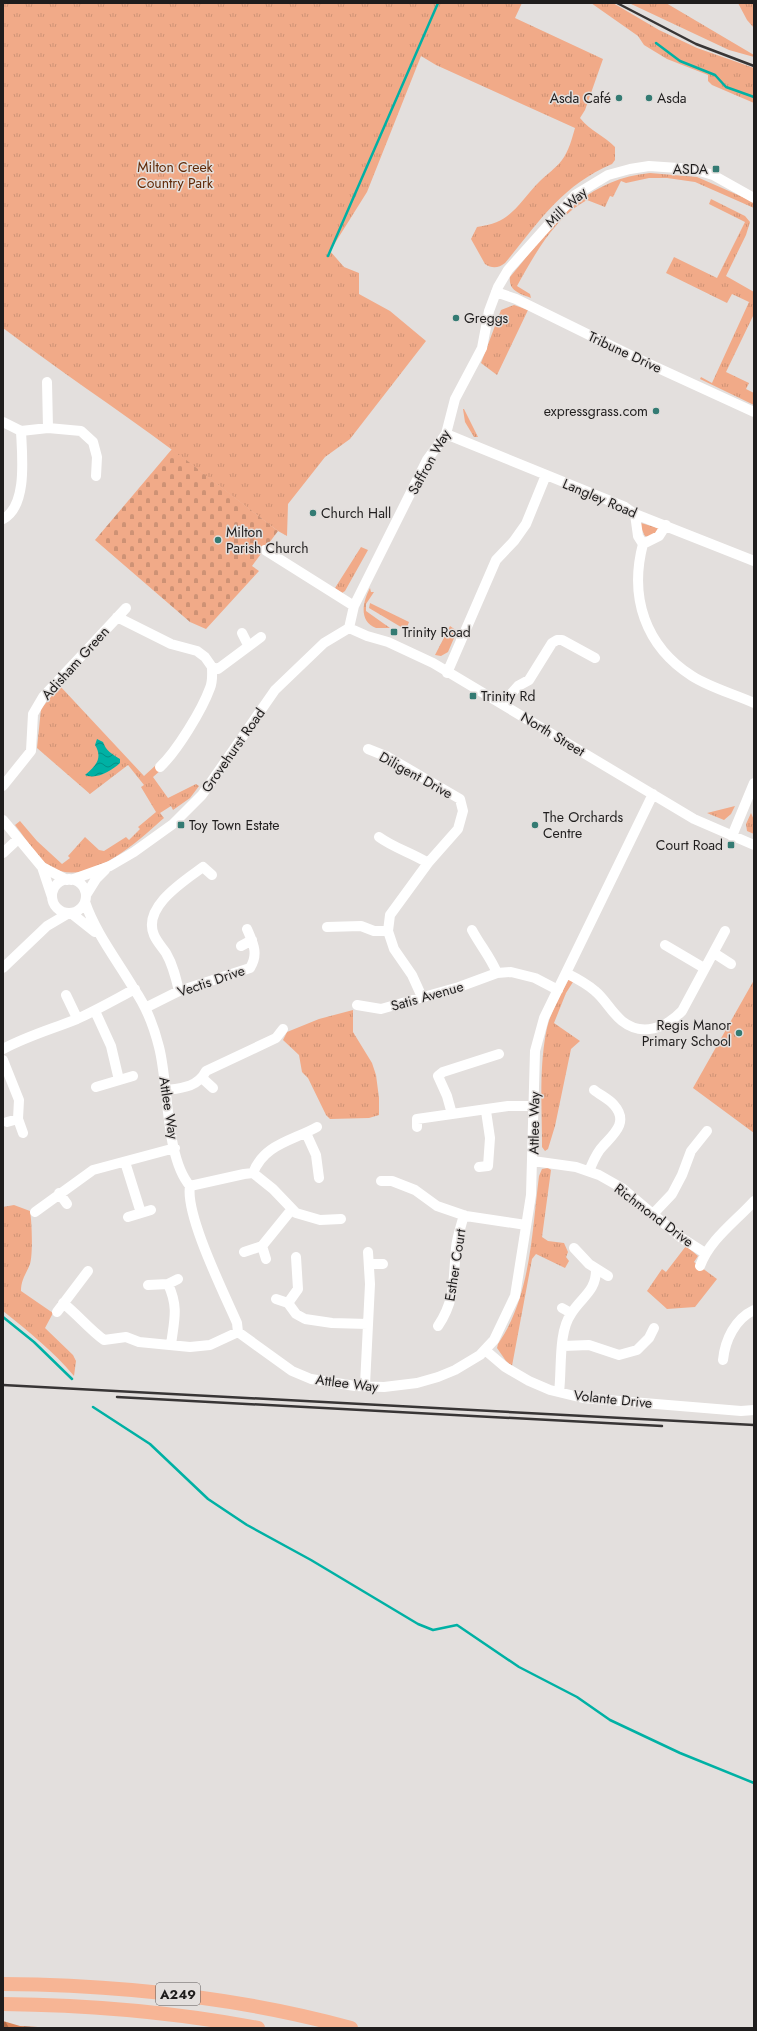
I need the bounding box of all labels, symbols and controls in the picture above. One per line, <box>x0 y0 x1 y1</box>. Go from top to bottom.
place label: Asda Café <box>550 88 611 108</box>
place label: Asda <box>657 88 687 108</box>
marker: Asda Café <box>614 93 624 103</box>
marker: Asda <box>644 93 654 103</box>
park label: Milton Creek Country Park <box>137 157 214 193</box>
place label: ASDA <box>673 159 709 179</box>
marker: ASDA <box>711 164 721 174</box>
street label: Mill Way <box>541 182 592 232</box>
place label: Greggs <box>464 308 509 328</box>
marker: Greggs <box>451 313 461 323</box>
street label: Tribune Drive <box>585 326 665 378</box>
place label: expressgrass.com <box>544 401 648 421</box>
marker: expressgrass.com <box>651 406 661 416</box>
street label: Saffron Way <box>403 425 455 498</box>
street label: Langley Road <box>560 473 640 523</box>
place label: Church Hall <box>321 503 391 523</box>
marker: Church Hall <box>308 508 318 518</box>
place label: Milton Parish Church <box>226 522 309 558</box>
marker: Milton Parish Church <box>213 535 223 545</box>
street label: Adisham Green <box>36 622 114 704</box>
place label: Trinity Road <box>402 622 471 642</box>
marker: Trinity Road <box>389 627 399 637</box>
place label: Trinity Rd <box>481 686 535 706</box>
marker: Trinity Rd <box>468 691 478 701</box>
street label: Grovehurst Road <box>196 704 270 796</box>
street label: North Street <box>517 707 589 761</box>
street label: Diligent Drive <box>376 747 456 803</box>
place label: The Orchards Centre <box>543 807 623 843</box>
place label: Toy Town Estate <box>189 815 280 835</box>
marker: Toy Town Estate <box>176 820 186 830</box>
marker: The Orchards Centre <box>530 820 540 830</box>
place label: Court Road <box>656 835 723 855</box>
marker: Court Road <box>726 840 736 850</box>
street label: Vectis Drive <box>175 960 247 1002</box>
street label: Satis Avenue <box>388 976 466 1016</box>
place label: Regis Manor Primary School <box>642 1015 731 1051</box>
marker: Regis Manor Primary School <box>734 1028 744 1038</box>
street label: Attlee Way <box>154 1075 184 1142</box>
street label: Attlee Way <box>523 1090 545 1155</box>
street label: Richmond Drive <box>610 1179 698 1251</box>
street label: Esther Court <box>439 1227 471 1303</box>
street label: Attlee Way <box>314 1369 380 1397</box>
street label: Volante Drive <box>573 1385 653 1413</box>
road number: A249 <box>156 1983 200 2005</box>

